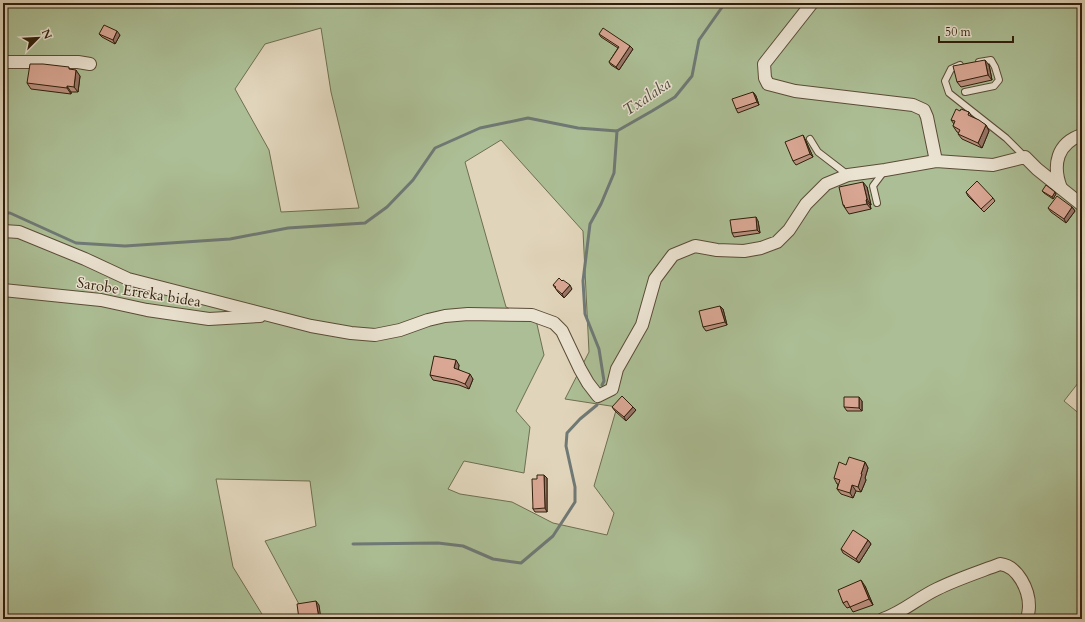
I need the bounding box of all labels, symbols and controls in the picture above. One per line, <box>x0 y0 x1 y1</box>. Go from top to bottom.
north arrow <box>18 18 58 58</box>
scale bar <box>939 18 1013 44</box>
text: 50 m <box>945 24 972 40</box>
text: N <box>38 27 56 42</box>
water label: Txalaka <box>619 73 675 121</box>
street label: Sarobe Erreka bidea <box>75 272 203 312</box>

